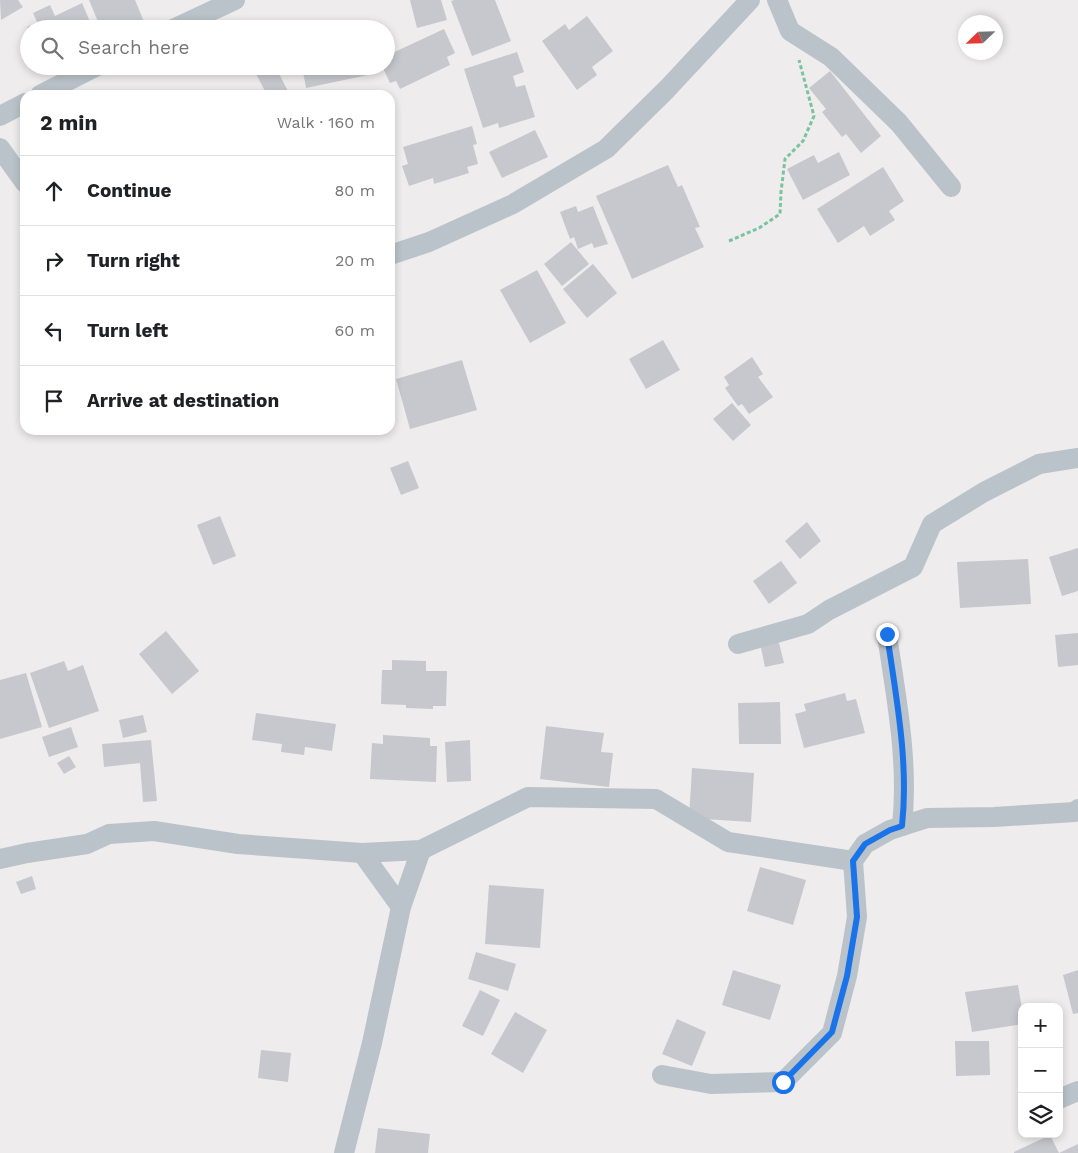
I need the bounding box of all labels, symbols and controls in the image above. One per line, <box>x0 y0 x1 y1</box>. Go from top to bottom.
north arrow <box>958 15 1003 60</box>
search box <box>20 20 395 75</box>
icon: search <box>38 34 66 62</box>
text: Search here <box>78 36 189 59</box>
text: 2 min <box>40 110 97 135</box>
text: Walk · 160 m <box>277 113 375 132</box>
icon: ahead <box>40 177 68 205</box>
text: Continue <box>87 179 171 202</box>
text: 80 m <box>334 181 375 200</box>
icon: right <box>40 247 68 275</box>
text: Turn right <box>87 249 180 272</box>
text: 20 m <box>335 251 375 270</box>
icon: left <box>40 317 68 345</box>
text: Turn left <box>87 319 168 342</box>
text: 60 m <box>335 321 375 340</box>
icon: arrive <box>40 387 68 415</box>
text: Arrive at destination <box>87 389 279 412</box>
route end <box>876 623 899 646</box>
map controls <box>1018 1003 1063 1138</box>
button: + <box>1018 1003 1063 1048</box>
button: − <box>1018 1048 1063 1093</box>
route start <box>772 1071 795 1094</box>
button: layers <box>1018 1093 1063 1138</box>

